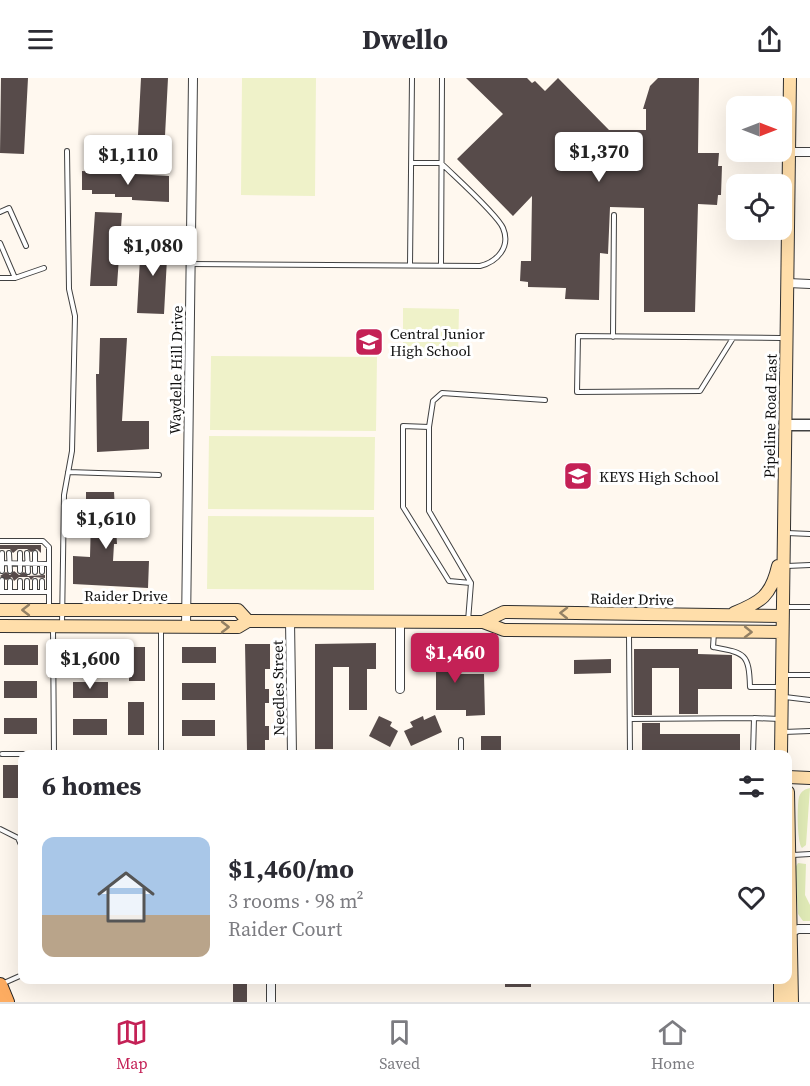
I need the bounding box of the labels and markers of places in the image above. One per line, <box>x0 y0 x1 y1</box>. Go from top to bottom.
pin: $1,370 <box>550 132 648 183</box>
pin: $1,110 <box>79 135 177 186</box>
pin: $1,080 <box>104 226 202 277</box>
place label: Central Junior High School <box>390 323 485 361</box>
school or university icon: Central Junior High School <box>353 326 385 358</box>
school or university icon: KEYS High School <box>562 460 594 492</box>
place label: KEYS High School <box>599 466 720 487</box>
pin: $1,610 <box>57 499 155 550</box>
pin: $1,460 <box>406 633 504 684</box>
pin: $1,600 <box>41 639 139 690</box>

